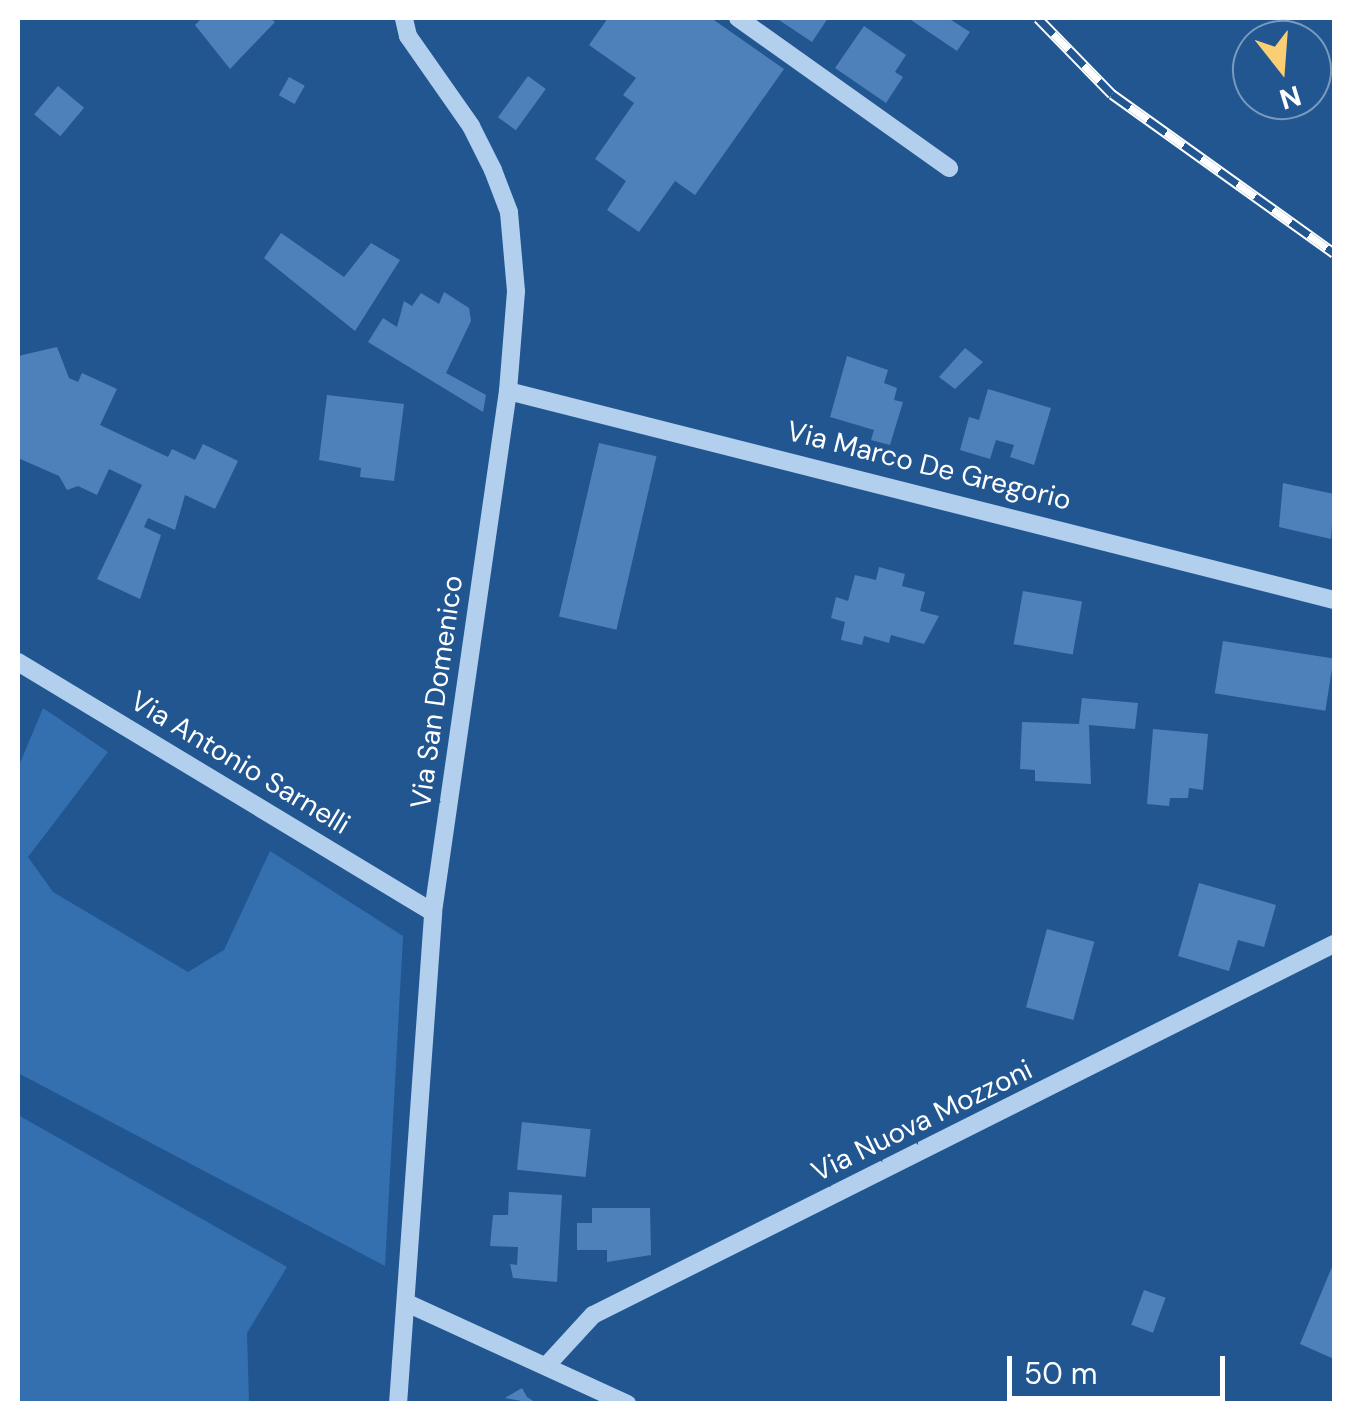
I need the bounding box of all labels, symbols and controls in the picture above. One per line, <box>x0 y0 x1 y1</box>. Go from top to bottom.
north arrow <box>1232 20 1332 120</box>
text: N <box>1275 77 1306 118</box>
street label: Via Marco De Gregorio <box>783 414 1075 518</box>
street label: Via San Domenico <box>404 573 470 811</box>
street label: Via Antonio Sarnelli <box>124 684 356 842</box>
street label: Via Nuova Mozzoni <box>806 1053 1038 1189</box>
scale bar <box>1012 1336 1230 1398</box>
text: 50 m <box>1024 1354 1098 1393</box>

